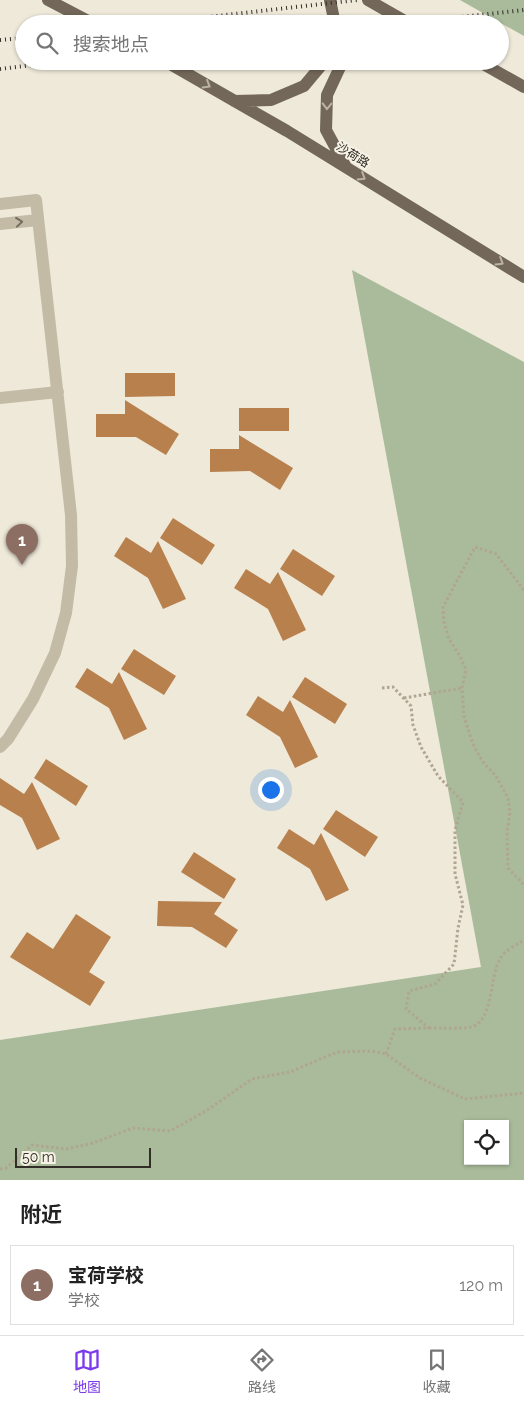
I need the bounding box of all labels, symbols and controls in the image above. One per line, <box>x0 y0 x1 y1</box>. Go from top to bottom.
search box <box>15 15 509 70</box>
icon: search <box>33 29 61 57</box>
text: 搜索地点 <box>73 33 149 55</box>
one-way arrow <box>202 79 211 89</box>
one-way arrow <box>322 102 332 110</box>
street label: 沙荷路 <box>334 140 372 170</box>
one-way arrow <box>356 171 365 180</box>
one-way arrow <box>16 217 24 228</box>
one-way arrow <box>495 256 504 266</box>
pin: 1 <box>6 524 38 565</box>
your location <box>258 777 284 803</box>
map controls <box>464 1120 509 1165</box>
button: locate <box>464 1120 509 1165</box>
scale bar <box>15 1145 151 1168</box>
text: 50 m <box>22 1149 55 1165</box>
text: 附近 <box>20 1202 62 1227</box>
text: 宝荷学校 <box>68 1264 144 1286</box>
text: 1 <box>33 1276 41 1295</box>
text: 120 m <box>459 1276 503 1295</box>
text: 学校 <box>68 1291 100 1310</box>
tab: 地图 <box>73 1346 101 1396</box>
tab: 路线 <box>248 1346 276 1396</box>
tab: 收藏 <box>423 1346 451 1396</box>

